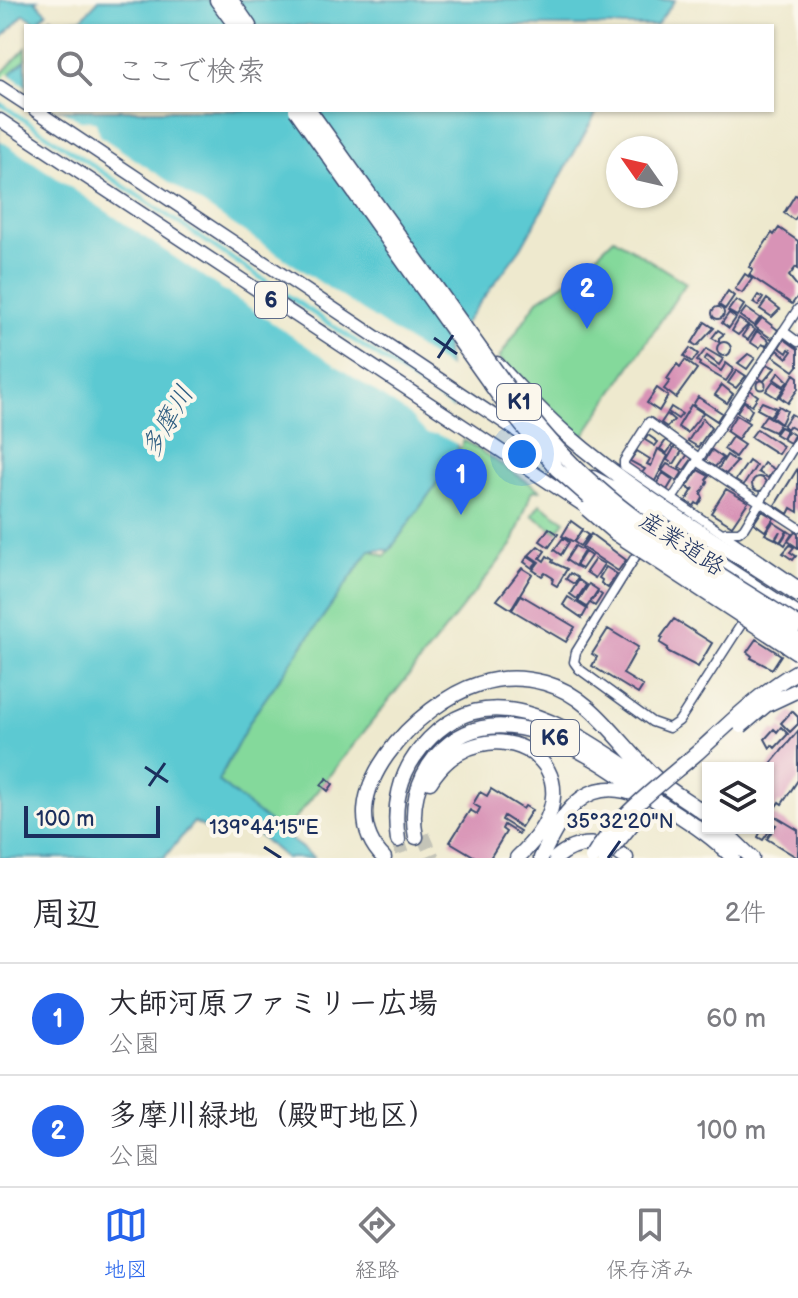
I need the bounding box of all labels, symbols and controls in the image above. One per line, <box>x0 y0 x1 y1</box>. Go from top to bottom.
search box <box>24 24 774 112</box>
icon: search <box>52 46 96 90</box>
text: ここで検索 <box>116 54 266 90</box>
north arrow <box>606 136 678 208</box>
pin: 2 <box>561 263 613 329</box>
road number: 6 <box>255 282 287 318</box>
water label: 多摩川 <box>135 380 201 464</box>
road number: K1 <box>497 384 541 420</box>
your location <box>502 434 542 474</box>
pin: 1 <box>435 449 487 515</box>
street label: 産業道路 <box>634 506 730 582</box>
road number: K6 <box>531 720 579 756</box>
map controls <box>702 762 774 834</box>
button: layers <box>702 762 774 834</box>
scale bar <box>24 802 160 838</box>
text: 100 m <box>36 806 95 833</box>
text: 35°32'20"N <box>566 810 674 834</box>
text: 139°44'15"E <box>209 816 319 840</box>
text: 周辺 <box>32 894 100 935</box>
text: 2件 <box>725 898 766 929</box>
text: 大師河原ファミリー広場 <box>108 986 438 1022</box>
text: 1 <box>53 1004 63 1035</box>
text: 60 m <box>706 1004 766 1035</box>
text: 公園 <box>108 1029 160 1060</box>
text: 多摩川緑地（殿町地区） <box>108 1098 438 1134</box>
text: 2 <box>50 1116 66 1147</box>
text: 100 m <box>697 1116 766 1147</box>
text: 公園 <box>108 1141 160 1172</box>
tab: 地図 <box>104 1203 148 1284</box>
tab: 経路 <box>355 1203 399 1284</box>
tab: 保存済み <box>606 1203 694 1284</box>

